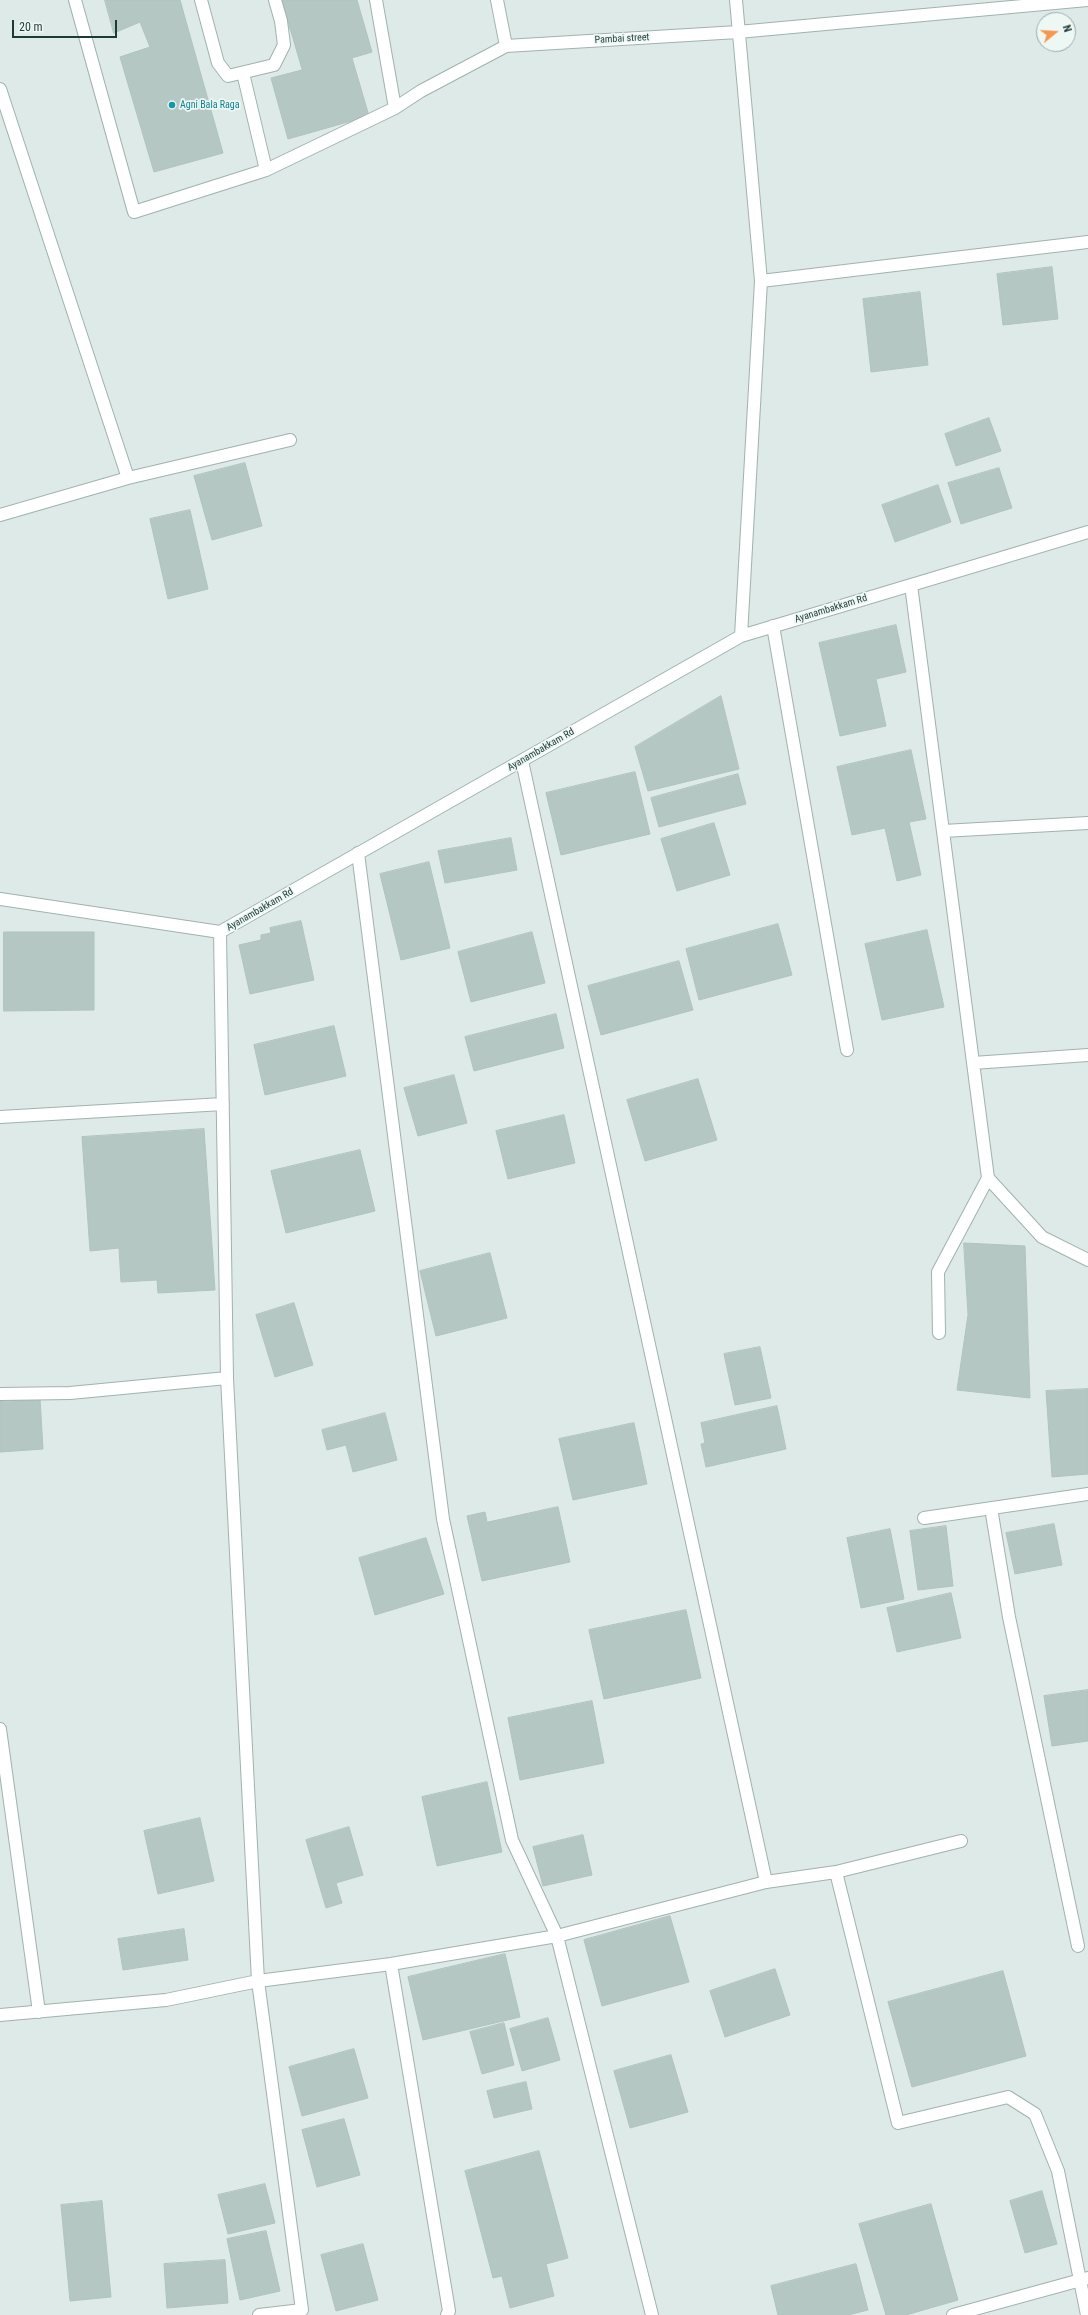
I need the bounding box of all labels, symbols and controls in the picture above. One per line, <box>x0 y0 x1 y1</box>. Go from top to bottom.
scale bar <box>14 12 119 38</box>
north arrow <box>1036 12 1076 52</box>
text: 20 m <box>19 20 43 34</box>
text: N <box>1060 23 1074 34</box>
street label: Pambai street <box>594 32 650 46</box>
place label: Agni Bala Raga <box>180 99 240 111</box>
marker: Agni Bala Raga <box>167 100 177 110</box>
street label: Ayanambakkam Rd <box>793 592 869 626</box>
street label: Ayanambakkam Rd <box>505 726 577 774</box>
street label: Ayanambakkam Rd <box>224 886 296 934</box>

